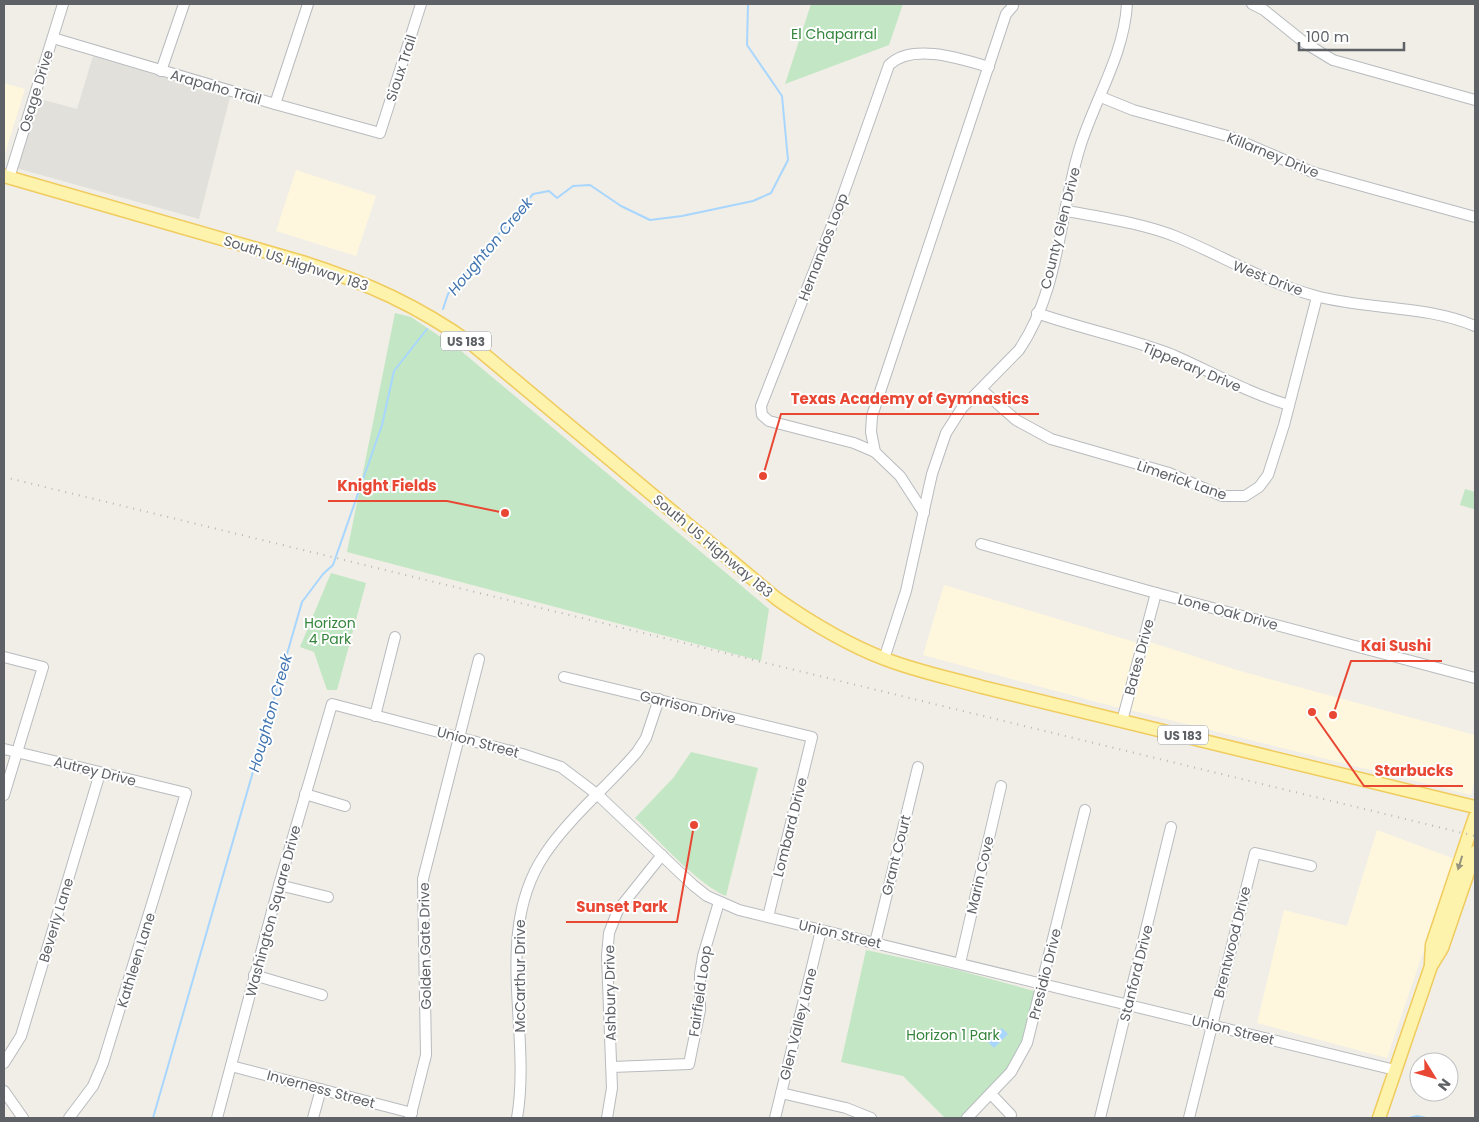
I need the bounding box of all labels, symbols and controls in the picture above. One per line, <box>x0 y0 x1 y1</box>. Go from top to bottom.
scale bar <box>1299 20 1404 52</box>
park label: El Chaparral <box>791 24 877 44</box>
text: 100 m <box>1306 26 1349 47</box>
street label: Sioux Trail <box>381 32 421 104</box>
street label: Osage Drive <box>14 47 58 134</box>
street label: Arapaho Trail <box>168 64 264 110</box>
street label: Killarney Drive <box>1224 127 1322 183</box>
street label: County Glen Drive <box>1035 165 1085 291</box>
street label: Hernandos Loop <box>793 190 853 304</box>
water label: Houghton Creek <box>443 192 538 299</box>
street label: South US Highway 183 <box>221 230 371 296</box>
street label: West Drive <box>1230 255 1306 301</box>
road number: US 183 <box>441 332 491 351</box>
street label: Tipperary Drive <box>1140 337 1245 397</box>
callout: Texas Academy of Gymnastics <box>781 384 1039 414</box>
text: Texas Academy of Gymnastics <box>791 388 1029 409</box>
street label: Limerick Lane <box>1134 455 1230 505</box>
callout: Knight Fields <box>328 471 447 501</box>
text: Knight Fields <box>337 475 437 496</box>
street label: South US Highway 183 <box>649 490 777 602</box>
street label: Lone Oak Drive <box>1176 589 1281 635</box>
park label: Horizon 4 Park <box>304 613 356 649</box>
street label: Bates Drive <box>1119 616 1159 697</box>
callout: Kai Sushi <box>1351 631 1442 661</box>
text: Kai Sushi <box>1361 635 1431 656</box>
water label: Houghton Creek <box>243 650 297 775</box>
street label: Garrison Drive <box>638 685 738 729</box>
street label: Union Street <box>435 721 521 763</box>
road number: US 183 <box>1158 726 1208 744</box>
street label: Autrey Drive <box>52 751 139 791</box>
callout: Starbucks <box>1364 756 1463 786</box>
text: Starbucks <box>1375 760 1453 781</box>
street label: Lombard Drive <box>768 775 812 879</box>
street label: Grant Court <box>876 813 916 897</box>
street label: Washington Square Drive <box>240 823 306 999</box>
street label: Marin Cove <box>961 834 999 916</box>
one-way arrow <box>1455 856 1463 871</box>
street label: Beverly Lane <box>34 875 78 965</box>
street label: Golden Gate Drive <box>414 882 436 1010</box>
street label: Brentwood Drive <box>1208 884 1256 1000</box>
callout: Sunset Park <box>566 892 677 922</box>
text: Sunset Park <box>576 896 669 917</box>
street label: Kathleen Lane <box>112 910 160 1010</box>
street label: Union Street <box>797 915 883 953</box>
street label: McCarthur Drive <box>510 919 530 1033</box>
street label: Stanford Drive <box>1114 922 1158 1023</box>
street label: Presidio Drive <box>1024 926 1066 1022</box>
street label: Ashbury Drive <box>599 944 621 1041</box>
street label: Fairfield Loop <box>684 944 716 1038</box>
street label: Glen Valley Lane <box>774 965 822 1082</box>
street label: Union Street <box>1190 1010 1276 1050</box>
park label: Horizon 1 Park <box>906 1025 1001 1045</box>
north arrow <box>1409 1052 1459 1102</box>
street label: Inverness Street <box>265 1065 377 1113</box>
text: N <box>1433 1075 1456 1095</box>

